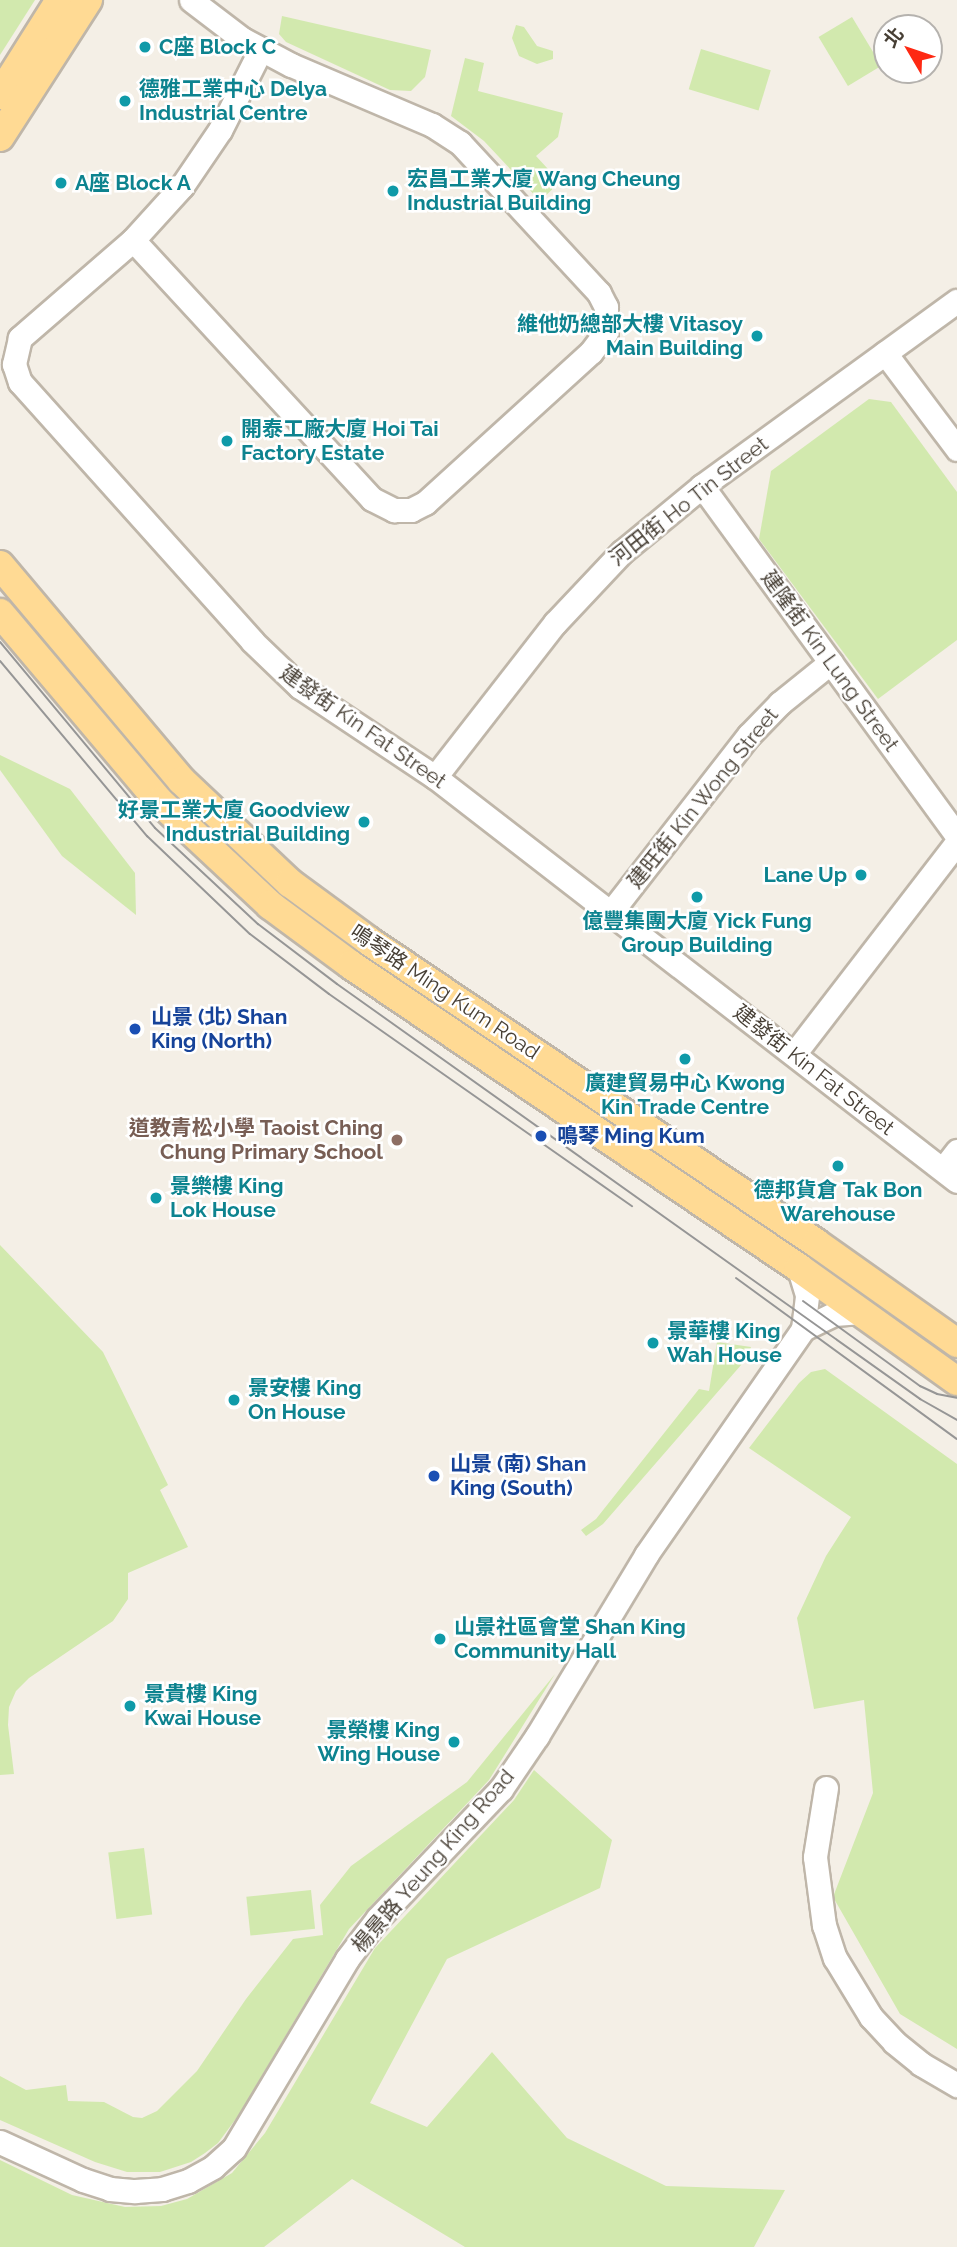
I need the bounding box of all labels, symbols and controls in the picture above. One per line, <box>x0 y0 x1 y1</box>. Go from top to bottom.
north arrow <box>873 14 943 84</box>
text: 北 <box>879 23 908 51</box>
place label: C座 Block C <box>159 34 276 60</box>
marker: C座 Block C <box>137 39 153 55</box>
place label: 德雅工業中心 Delya Industrial Centre <box>139 76 327 126</box>
marker: 德雅工業中心 Delya Industrial Centre <box>117 93 133 109</box>
place label: 宏昌工業大廈 Wang Cheung Industrial Building <box>407 166 681 216</box>
place label: A座 Block A <box>75 170 192 196</box>
marker: A座 Block A <box>53 175 69 191</box>
marker: 宏昌工業大廈 Wang Cheung Industrial Building <box>385 183 401 199</box>
place label: 維他奶總部大樓 Vitasoy Main Building <box>517 311 743 361</box>
marker: 維他奶總部大樓 Vitasoy Main Building <box>749 328 765 344</box>
place label: 開泰工廠大廈 Hoi Tai Factory Estate <box>241 416 439 466</box>
street label: 河田街 Ho Tin Street <box>605 431 773 571</box>
marker: 開泰工廠大廈 Hoi Tai Factory Estate <box>219 433 235 449</box>
street label: 建隆街 Kin Lung Street <box>756 566 904 756</box>
street label: 建發街 Kin Fat Street <box>275 660 451 794</box>
street label: 建旺街 Kin Wong Street <box>622 702 784 894</box>
place label: 好景工業大廈 Goodview Industrial Building <box>118 797 350 847</box>
marker: 好景工業大廈 Goodview Industrial Building <box>356 814 372 830</box>
place label: Lane Up <box>764 862 847 888</box>
marker: Lane Up <box>853 867 869 883</box>
marker: 億豐集團大廈 Yick Fung Group Building <box>689 889 705 905</box>
place label: 億豐集團大廈 Yick Fung Group Building <box>582 908 812 958</box>
street label: 鳴琴路 Ming Kum Road <box>346 919 544 1065</box>
street label: 建發街 Kin Fat Street <box>729 999 899 1141</box>
place label: 山景 (北) Shan King (North) <box>151 1004 287 1054</box>
marker: 山景 (北) Shan King (North) <box>125 1019 145 1039</box>
marker: 廣建貿易中心 Kwong Kin Trade Centre <box>677 1051 693 1067</box>
place label: 廣建貿易中心 Kwong Kin Trade Centre <box>585 1070 785 1120</box>
place label: 道教青松小學 Taoist Ching Chung Primary School <box>129 1115 383 1165</box>
place label: 鳴琴 Ming Kum <box>557 1123 705 1149</box>
marker: 鳴琴 Ming Kum <box>531 1126 551 1146</box>
marker: 道教青松小學 Taoist Ching Chung Primary School <box>389 1132 405 1148</box>
marker: 德邦貨倉 Tak Bon Warehouse <box>830 1158 846 1174</box>
place label: 景樂樓 King Lok House <box>170 1173 283 1223</box>
place label: 德邦貨倉 Tak Bon Warehouse <box>754 1177 922 1227</box>
marker: 景樂樓 King Lok House <box>148 1190 164 1206</box>
place label: 景華樓 King Wah House <box>667 1318 782 1368</box>
marker: 景華樓 King Wah House <box>645 1335 661 1351</box>
place label: 景安樓 King On House <box>248 1375 361 1425</box>
marker: 景安樓 King On House <box>226 1392 242 1408</box>
place label: 山景 (南) Shan King (South) <box>450 1451 586 1501</box>
marker: 山景 (南) Shan King (South) <box>424 1466 444 1486</box>
place label: 山景社區會堂 Shan King Community Hall <box>454 1614 686 1664</box>
marker: 山景社區會堂 Shan King Community Hall <box>432 1631 448 1647</box>
place label: 景貴樓 King Kwai House <box>144 1681 261 1731</box>
marker: 景貴樓 King Kwai House <box>122 1698 138 1714</box>
place label: 景榮樓 King Wing House <box>317 1717 440 1767</box>
marker: 景榮樓 King Wing House <box>446 1734 462 1750</box>
street label: 楊景路 Yeung King Road <box>347 1764 519 1958</box>

